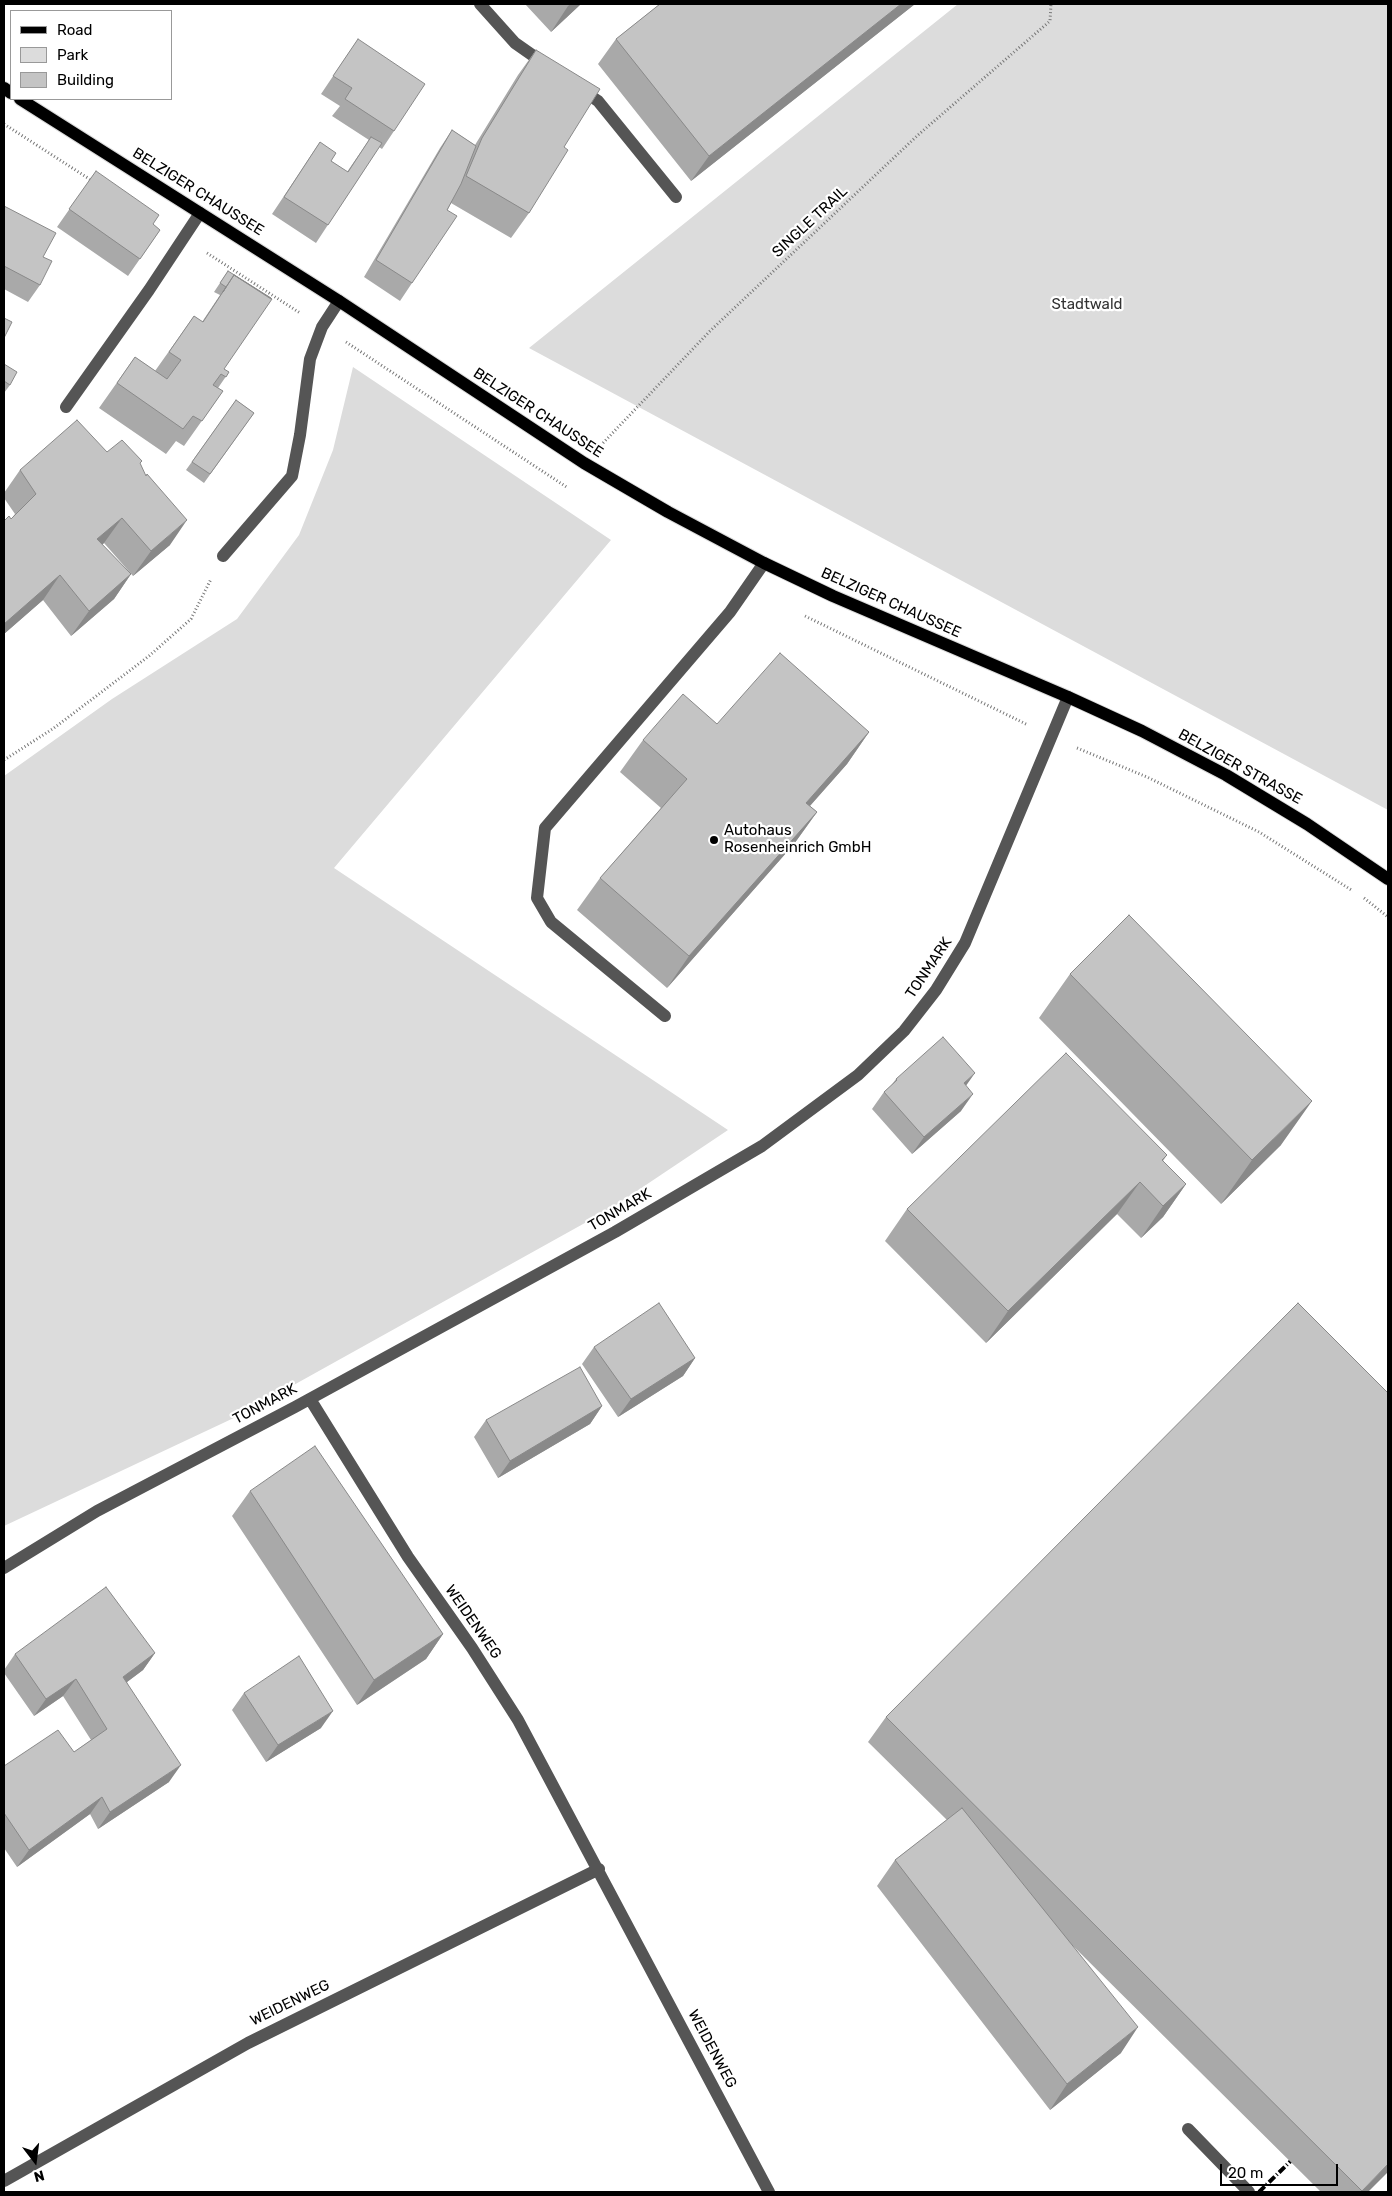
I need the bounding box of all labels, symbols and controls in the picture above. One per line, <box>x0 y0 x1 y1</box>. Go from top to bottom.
legend <box>10 10 172 100</box>
text: Road <box>57 21 93 39</box>
text: Park <box>57 46 88 64</box>
text: Building <box>57 71 114 89</box>
street label: BELZIGER CHAUSSEE <box>129 144 267 240</box>
street label: SINGLE TRAIL <box>769 183 851 261</box>
park label: Stadtwald <box>1052 296 1122 314</box>
street label: BELZIGER CHAUSSEE <box>470 364 606 462</box>
street label: BELZIGER CHAUSSEE <box>818 564 964 642</box>
street label: BELZIGER STRASSE <box>1175 725 1305 809</box>
place label: Autohaus Rosenheinrich GmbH <box>724 822 871 857</box>
marker: Autohaus Rosenheinrich GmbH <box>708 834 720 846</box>
street label: TONMARK <box>902 934 956 1002</box>
street label: TONMARK <box>585 1185 655 1235</box>
street label: TONMARK <box>230 1380 300 1428</box>
street label: WEIDENWEG <box>441 1582 505 1662</box>
street label: WEIDENWEG <box>247 1976 333 2030</box>
street label: WEIDENWEG <box>684 2007 740 2091</box>
north arrow <box>10 2136 60 2186</box>
scale bar <box>1222 2154 1340 2186</box>
text: 20 m <box>1228 2164 1263 2182</box>
text: N <box>32 2166 46 2185</box>

